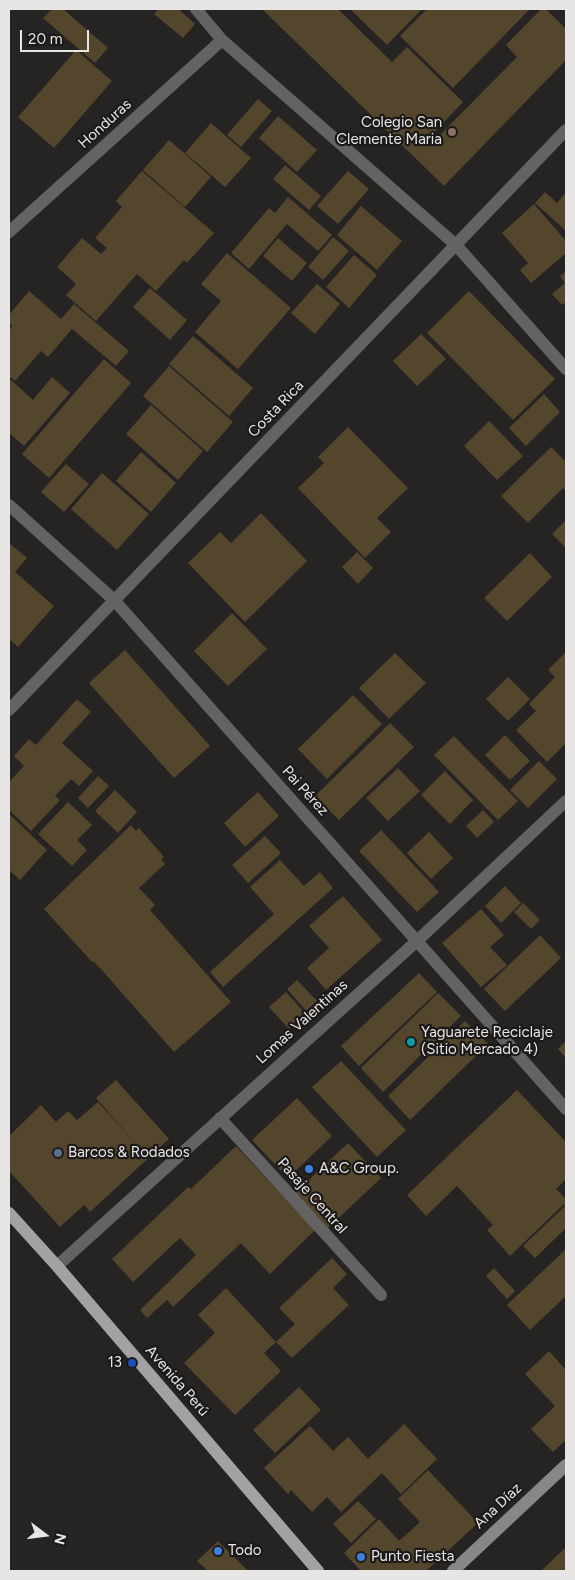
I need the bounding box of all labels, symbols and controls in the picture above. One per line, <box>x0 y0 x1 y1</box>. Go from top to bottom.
scale bar <box>22 20 91 52</box>
text: 20 m <box>28 30 62 48</box>
street label: Honduras <box>75 95 135 153</box>
place label: Colegio San Clemente Maria <box>336 114 442 149</box>
marker: Colegio San Clemente Maria <box>446 126 458 138</box>
street label: Costa Rica <box>244 377 308 441</box>
street label: Pai Pérez <box>278 762 332 820</box>
street label: Lomas Valentinas <box>252 976 352 1068</box>
place label: Yaguarete Reciclaje (Sitio Mercado 4) <box>421 1024 553 1059</box>
marker: Yaguarete Reciclaje (Sitio Mercado 4) <box>405 1036 417 1048</box>
place label: Barcos & Rodados <box>68 1144 190 1162</box>
marker: Barcos & Rodados <box>52 1147 64 1159</box>
street label: Pasaje Central <box>273 1154 351 1238</box>
place label: A&C Group. <box>319 1160 399 1178</box>
marker: A&C Group. <box>303 1163 315 1175</box>
street label: Avenida Perú <box>141 1342 213 1420</box>
place label: 13 <box>108 1354 122 1372</box>
marker: 13 <box>126 1357 138 1369</box>
street label: Ana Díaz <box>470 1479 526 1533</box>
north arrow <box>20 1510 70 1560</box>
text: N <box>50 1532 70 1546</box>
place label: Todo <box>228 1542 262 1560</box>
marker: Todo <box>212 1545 224 1557</box>
place label: Punto Fiesta <box>371 1548 454 1566</box>
marker: Punto Fiesta <box>355 1551 367 1563</box>

